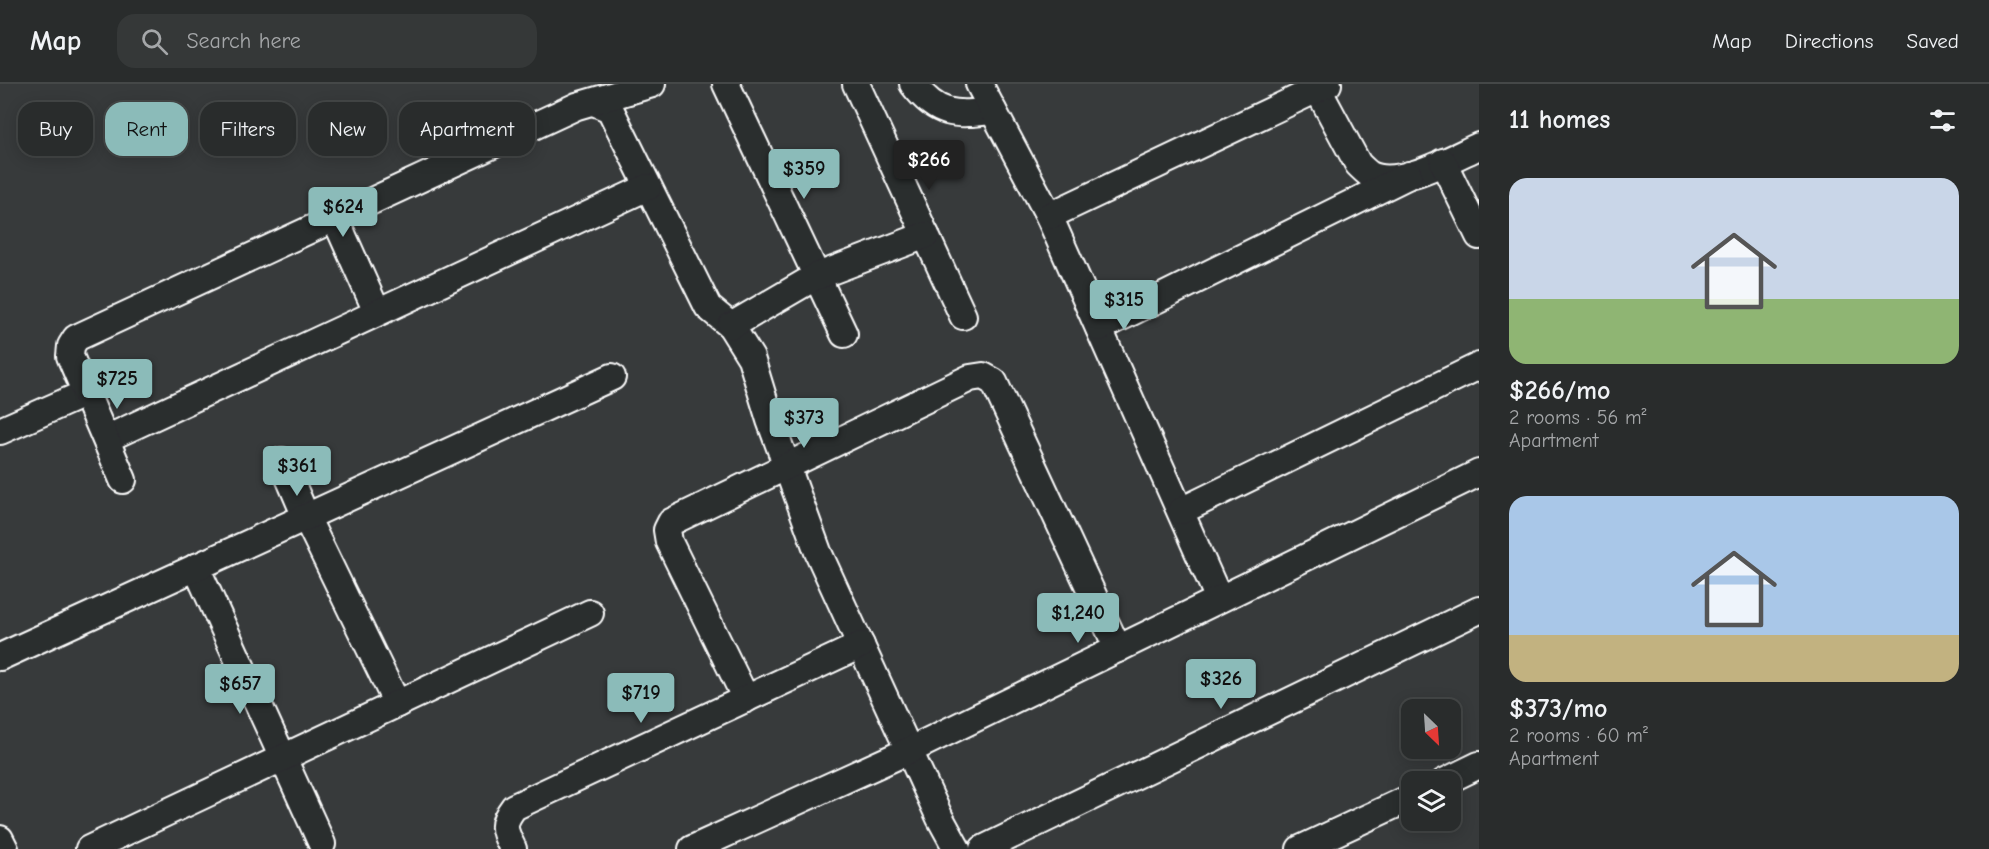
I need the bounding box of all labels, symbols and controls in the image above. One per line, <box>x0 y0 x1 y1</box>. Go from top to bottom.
search box <box>117 14 537 68</box>
text: Map <box>30 25 81 57</box>
icon: search <box>138 25 171 58</box>
text: Search here <box>186 28 301 54</box>
text: Map <box>1712 29 1752 53</box>
text: Directions <box>1785 29 1874 53</box>
text: Saved <box>1907 29 1959 53</box>
chip: Buy <box>18 102 93 156</box>
chip: Rent <box>105 102 188 156</box>
chip: Filters <box>200 102 296 156</box>
chip: New <box>308 102 387 156</box>
chip: Apartment <box>399 102 535 156</box>
icon: filters <box>1926 104 1959 137</box>
text: 11 homes <box>1509 105 1610 135</box>
pin: $266 <box>893 140 965 191</box>
text: $266 <box>908 148 950 171</box>
pin: $359 <box>768 149 840 200</box>
text: $359 <box>783 157 825 180</box>
pin: $624 <box>307 187 379 238</box>
text: $624 <box>322 195 364 218</box>
icon: home <box>1680 217 1788 325</box>
pin: $315 <box>1088 280 1160 331</box>
text: $315 <box>1104 288 1144 311</box>
pin: $725 <box>81 359 153 410</box>
text: $725 <box>96 367 138 390</box>
text: $266/mo <box>1509 376 1610 406</box>
pin: $373 <box>768 398 840 449</box>
text: $373 <box>784 406 824 429</box>
text: 2 rooms · 56 m² <box>1509 406 1647 429</box>
text: Apartment <box>1509 429 1599 452</box>
pin: $361 <box>261 446 333 497</box>
text: $361 <box>277 454 317 477</box>
icon: home <box>1680 535 1788 643</box>
pin: $1,240 <box>1029 593 1127 644</box>
text: $1,240 <box>1051 601 1105 624</box>
pin: $326 <box>1185 659 1257 710</box>
pin: $657 <box>204 664 276 715</box>
text: $326 <box>1200 667 1242 690</box>
text: $657 <box>219 672 261 695</box>
pin: $719 <box>605 673 677 724</box>
text: $719 <box>621 681 661 704</box>
text: $373/mo <box>1509 694 1608 724</box>
north arrow <box>1401 699 1461 759</box>
map controls <box>1401 699 1461 831</box>
text: 2 rooms · 60 m² <box>1509 724 1648 747</box>
text: Apartment <box>1509 747 1599 770</box>
button: layers <box>1401 771 1461 831</box>

